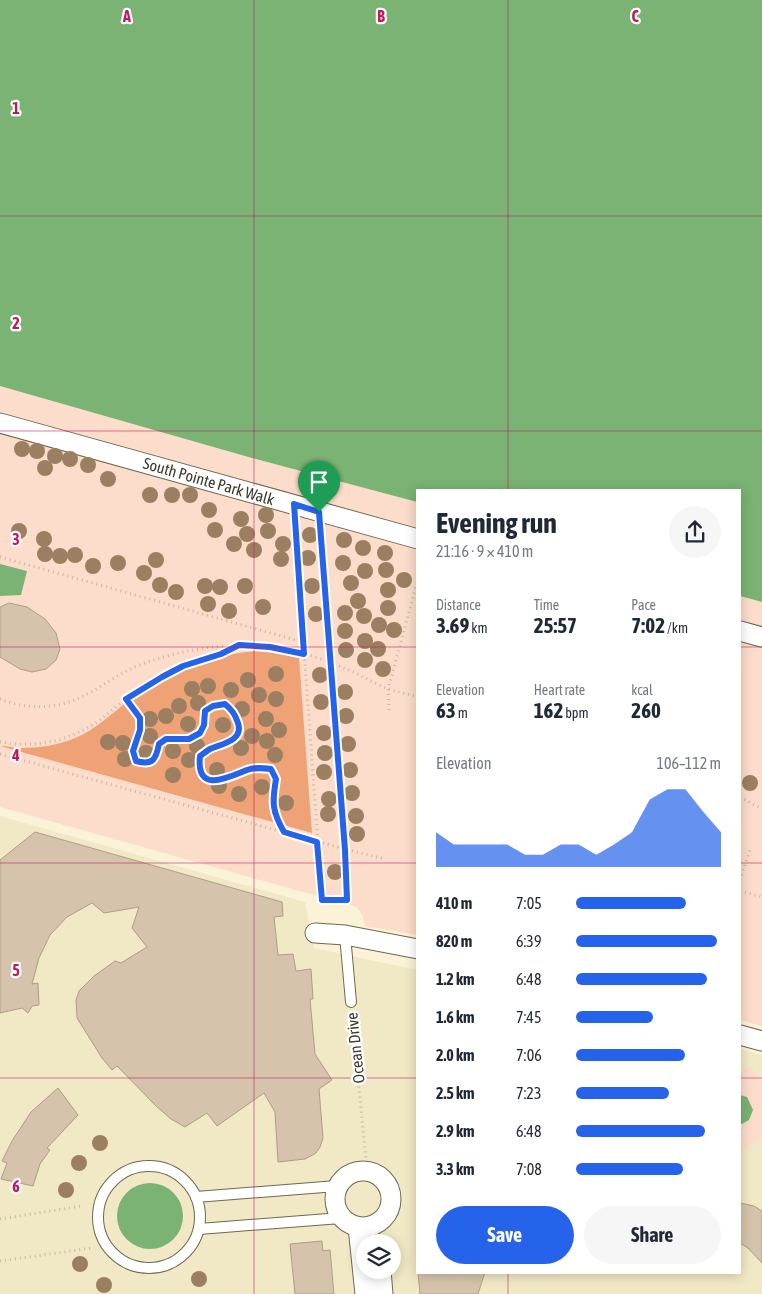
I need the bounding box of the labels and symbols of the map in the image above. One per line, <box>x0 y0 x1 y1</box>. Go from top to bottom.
text: A <box>122 7 131 25</box>
text: B <box>377 7 385 25</box>
text: C <box>631 7 639 25</box>
text: 1 <box>12 99 20 117</box>
text: 2 <box>12 314 20 332</box>
street label: South Pointe Park Walk <box>141 454 277 508</box>
pin <box>298 461 340 512</box>
text: 3 <box>12 530 20 548</box>
text: 4 <box>11 746 20 764</box>
text: 5 <box>12 961 20 979</box>
street label: Ocean Drive <box>342 1012 368 1084</box>
text: 6 <box>12 1177 20 1195</box>

